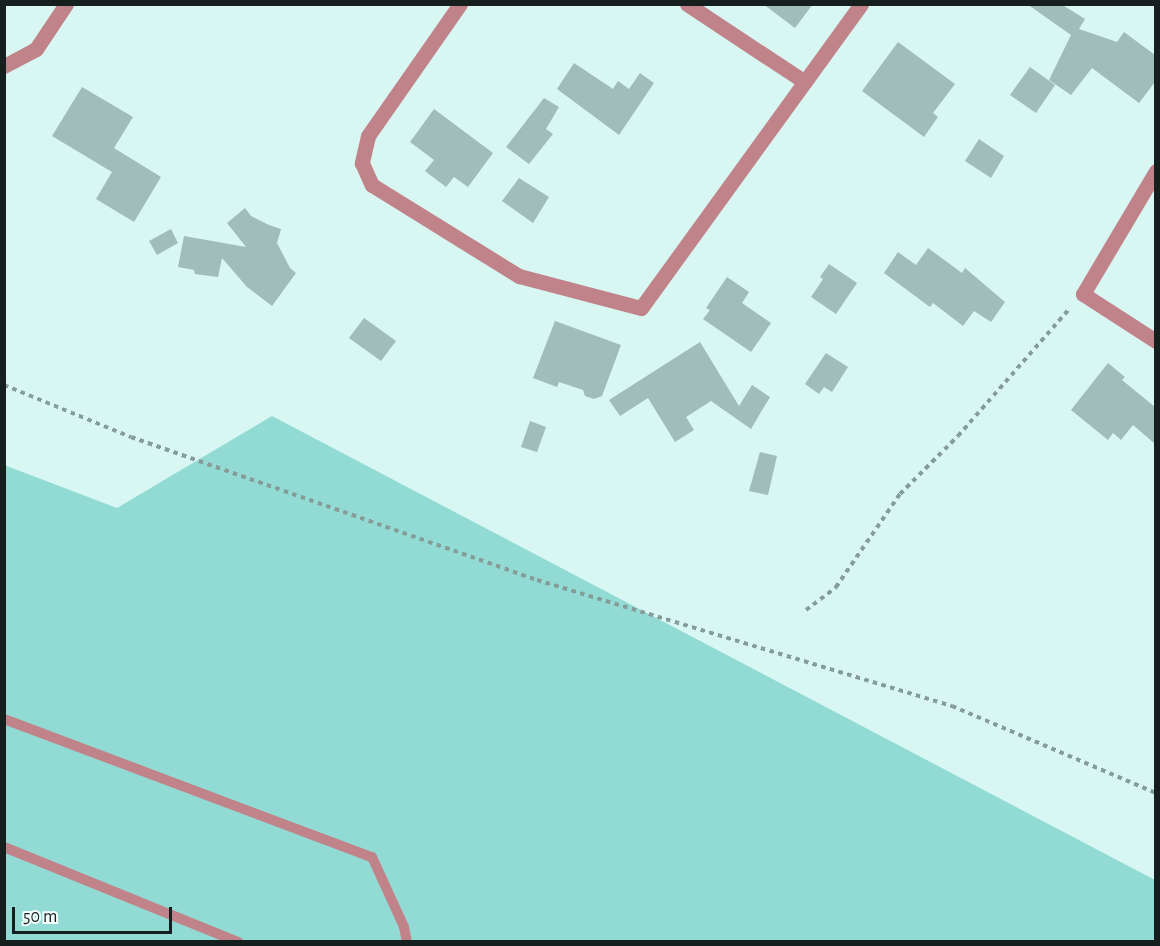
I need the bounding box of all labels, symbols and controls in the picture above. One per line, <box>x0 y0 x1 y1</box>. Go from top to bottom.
scale bar <box>15 895 176 933</box>
text: 50 m <box>23 908 57 926</box>

